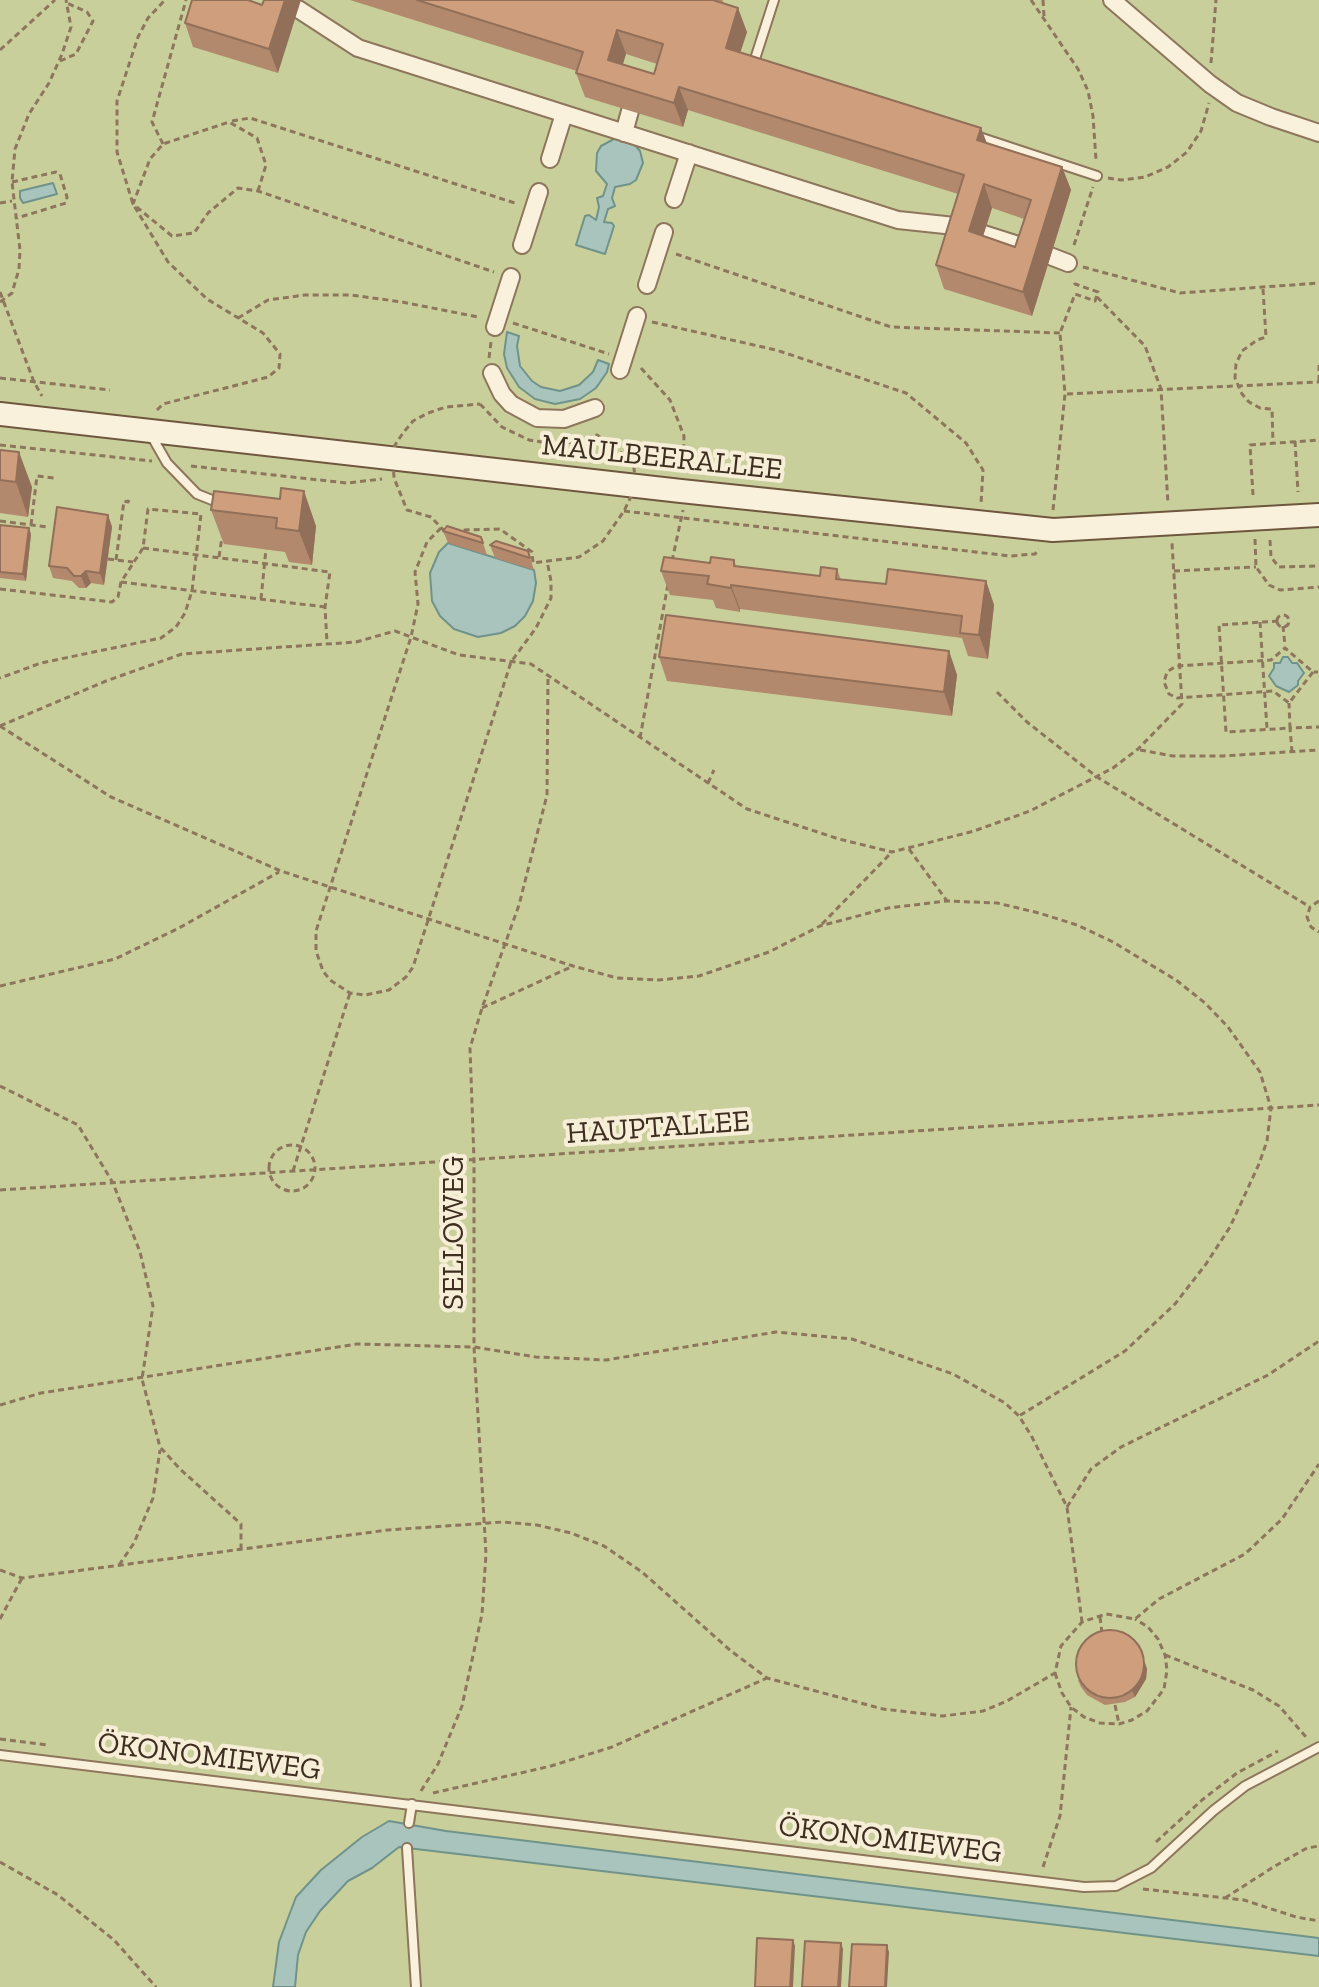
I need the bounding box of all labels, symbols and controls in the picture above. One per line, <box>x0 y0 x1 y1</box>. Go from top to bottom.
street label: MAULBEERALLEE <box>540 427 784 489</box>
street label: HAUPTALLEE <box>565 1104 751 1152</box>
street label: SELLOWEG <box>436 1156 472 1310</box>
street label: ÖKONOMIEWEG <box>95 1725 323 1789</box>
street label: ÖKONOMIEWEG <box>776 1808 1004 1872</box>

